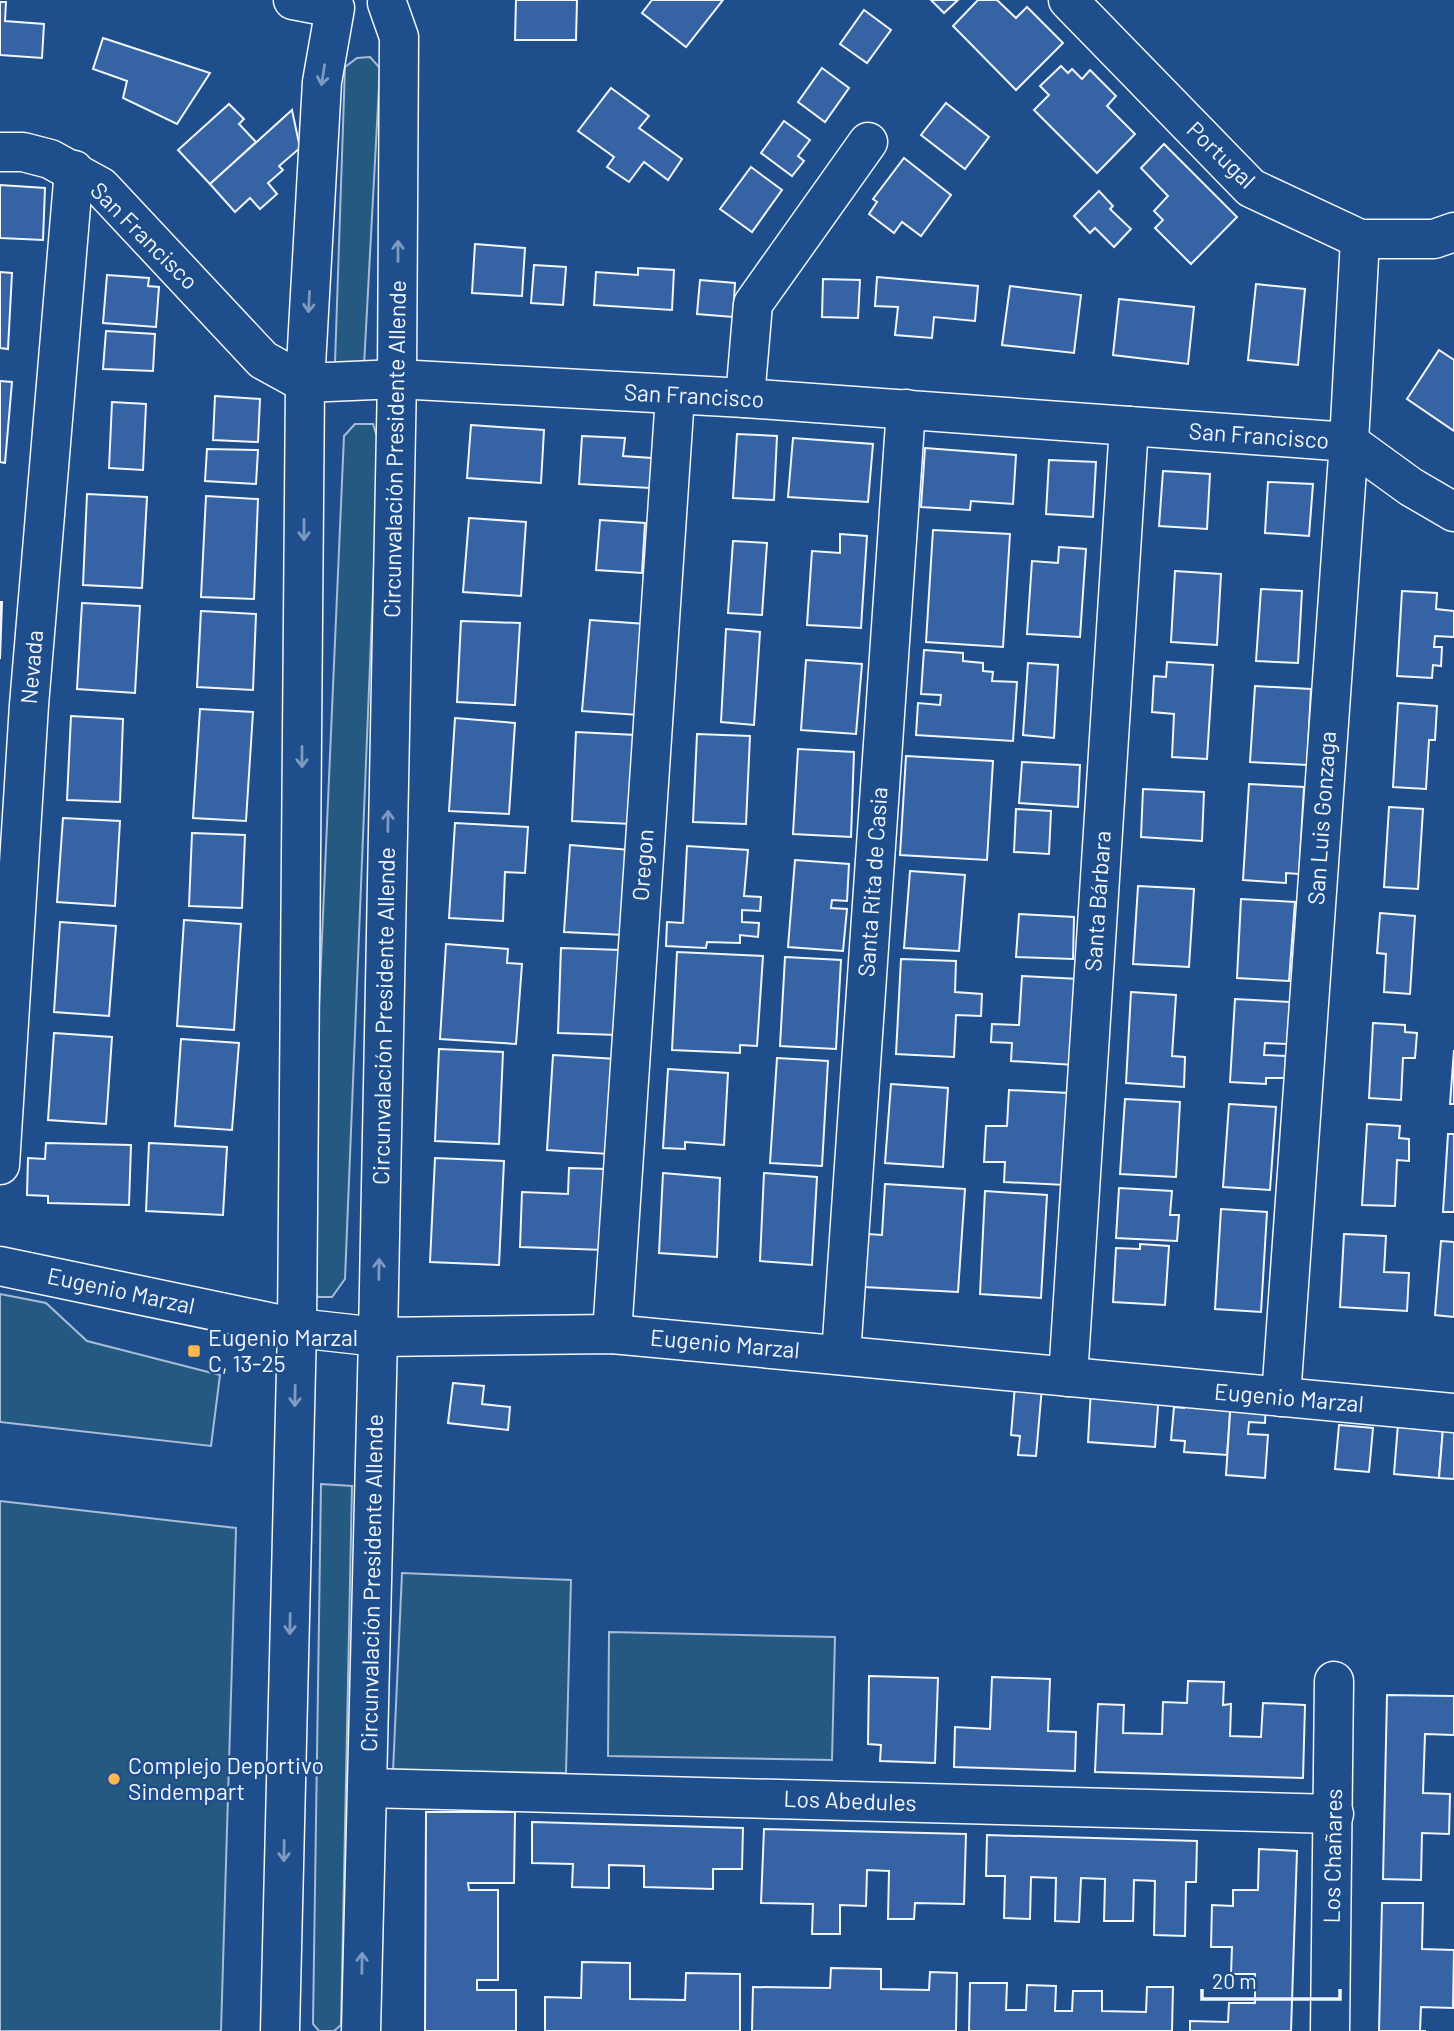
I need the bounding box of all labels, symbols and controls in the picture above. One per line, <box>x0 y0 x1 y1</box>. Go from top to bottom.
one-way arrow <box>317 64 330 86</box>
street label: Portugal <box>1182 115 1262 194</box>
street label: San Francisco <box>85 176 204 295</box>
one-way arrow <box>391 240 405 263</box>
street label: Circunvalación Presidente Allende <box>377 280 411 618</box>
one-way arrow <box>303 291 316 314</box>
street label: San Francisco <box>623 377 765 413</box>
street label: San Francisco <box>1188 416 1330 454</box>
one-way arrow <box>297 518 310 541</box>
street label: Nevada <box>14 629 48 705</box>
street label: San Luis Gonzaga <box>1301 730 1341 906</box>
one-way arrow <box>295 746 309 769</box>
street label: Santa Rita de Casia <box>851 786 893 978</box>
one-way arrow <box>381 810 395 833</box>
street label: Oregon <box>626 828 658 902</box>
street label: Santa Bárbara <box>1078 830 1116 972</box>
street label: Circunvalación Presidente Allende <box>366 847 400 1185</box>
one-way arrow <box>372 1258 386 1281</box>
street label: Eugenio Marzal <box>45 1261 198 1319</box>
place label: Eugenio Marzal C, 13-25 <box>208 1323 358 1377</box>
street label: Eugenio Marzal <box>649 1323 801 1363</box>
marker: Eugenio Marzal C, 13-25 <box>186 1343 202 1359</box>
street label: Eugenio Marzal <box>1213 1377 1365 1417</box>
one-way arrow <box>289 1384 302 1407</box>
street label: Circunvalación Presidente Allende <box>354 1414 388 1752</box>
one-way arrow <box>283 1612 297 1635</box>
place label: Complejo Deportivo Sindempart <box>128 1751 324 1805</box>
marker: Complejo Deportivo Sindempart <box>106 1771 122 1787</box>
street label: Los Abedules <box>783 1784 917 1816</box>
street label: Los Chañares <box>1317 1788 1347 1924</box>
one-way arrow <box>278 1839 291 1862</box>
one-way arrow <box>356 1952 369 1975</box>
scale bar <box>1202 1958 1340 2002</box>
text: 20 m <box>1212 1968 1257 1993</box>

